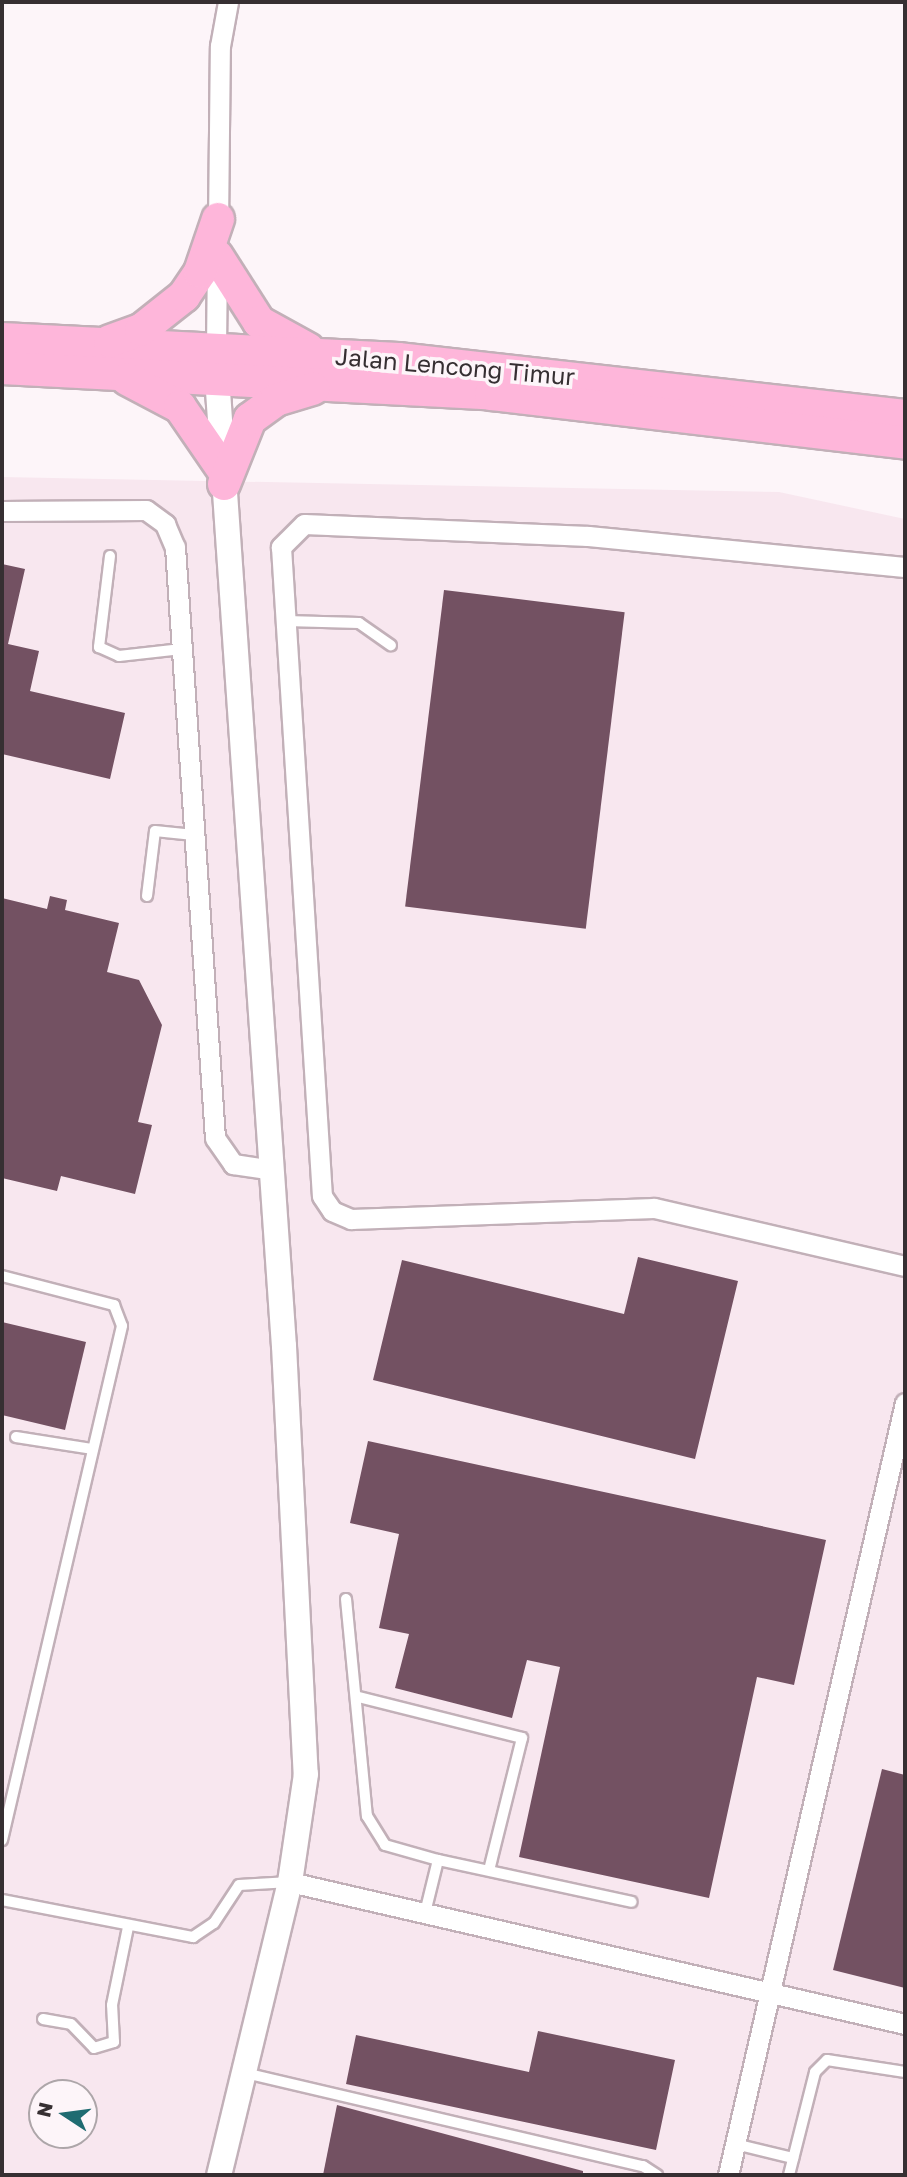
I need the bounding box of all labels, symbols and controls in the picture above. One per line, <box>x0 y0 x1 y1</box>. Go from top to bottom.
street label: Jalan Lencong Timur <box>334 341 576 391</box>
north arrow <box>28 2079 98 2149</box>
text: N <box>31 2100 57 2119</box>

